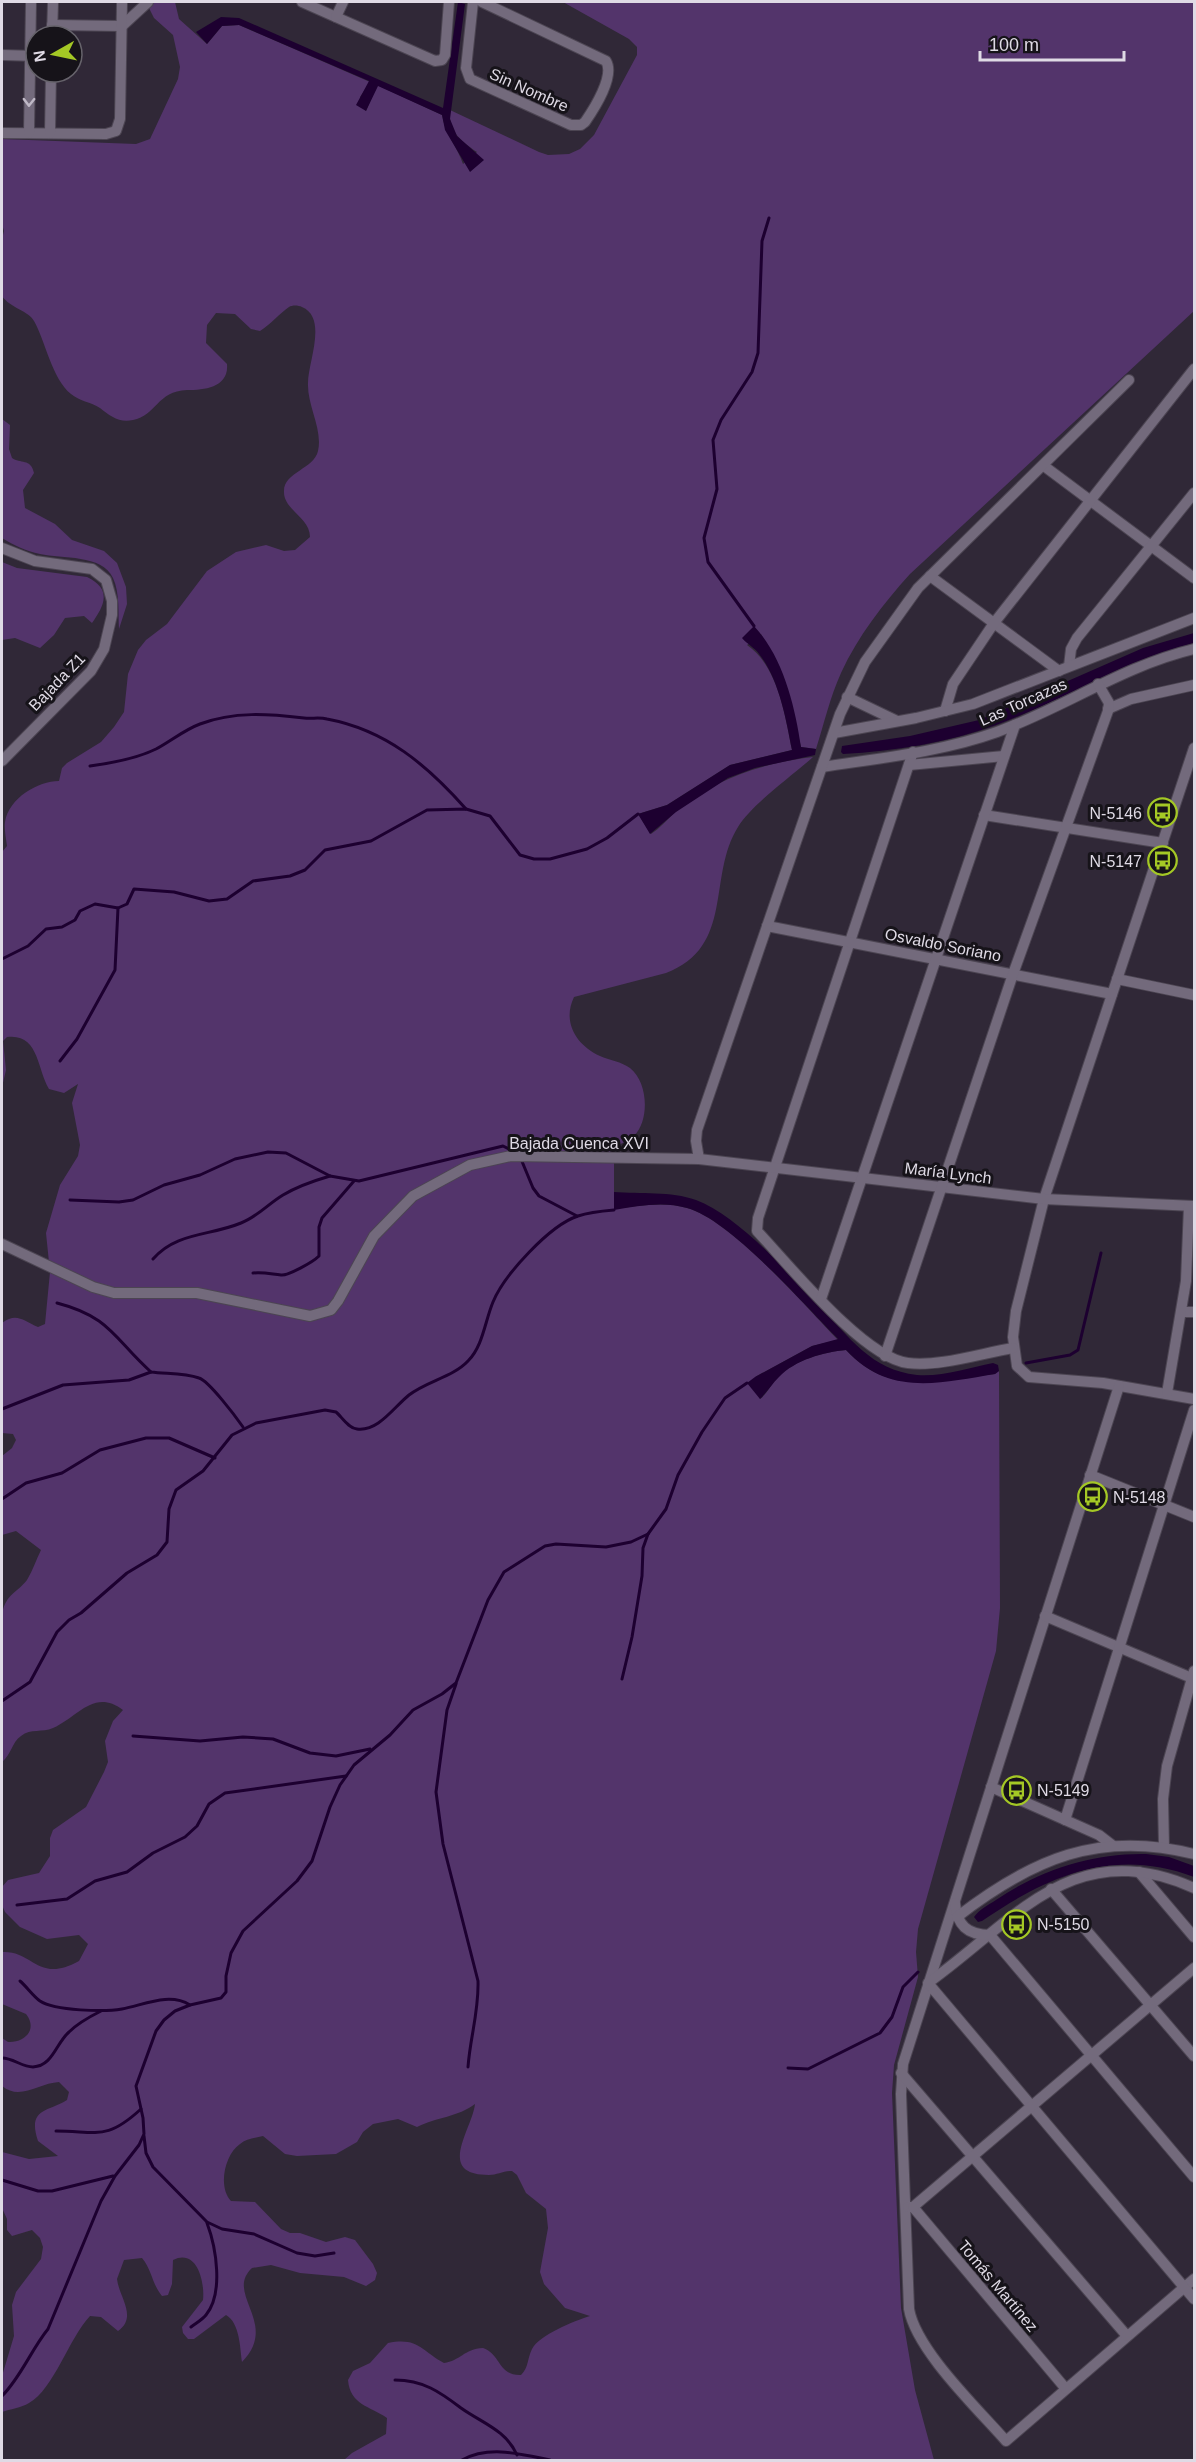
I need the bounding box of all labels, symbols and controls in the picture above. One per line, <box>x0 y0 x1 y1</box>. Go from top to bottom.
north arrow <box>24 24 84 84</box>
scale bar <box>980 24 1124 62</box>
text: 100 m <box>989 35 1039 55</box>
text: N <box>30 49 49 63</box>
street label: Sin Nombre <box>487 65 571 115</box>
one-way arrow <box>23 97 35 106</box>
street label: Bajada Z1 <box>26 650 89 714</box>
street label: Las Torcazas <box>977 675 1069 729</box>
bus stop icon: N-5146 <box>1147 797 1179 829</box>
place label: N-5146 <box>1090 805 1142 822</box>
bus stop icon: N-5147 <box>1147 845 1179 877</box>
place label: N-5147 <box>1090 853 1142 870</box>
street label: Osvaldo Soriano <box>883 925 1003 965</box>
street label: Bajada Cuenca XVI <box>509 1135 649 1152</box>
street label: María Lynch <box>904 1159 992 1187</box>
bus stop icon: N-5148 <box>1076 1481 1108 1513</box>
place label: N-5148 <box>1113 1489 1166 1506</box>
bus stop icon: N-5149 <box>1000 1774 1032 1806</box>
place label: N-5149 <box>1037 1782 1090 1799</box>
bus stop icon: N-5150 <box>1000 1908 1032 1940</box>
place label: N-5150 <box>1037 1916 1090 1933</box>
street label: Tomás Martínez <box>955 2237 1041 2335</box>

